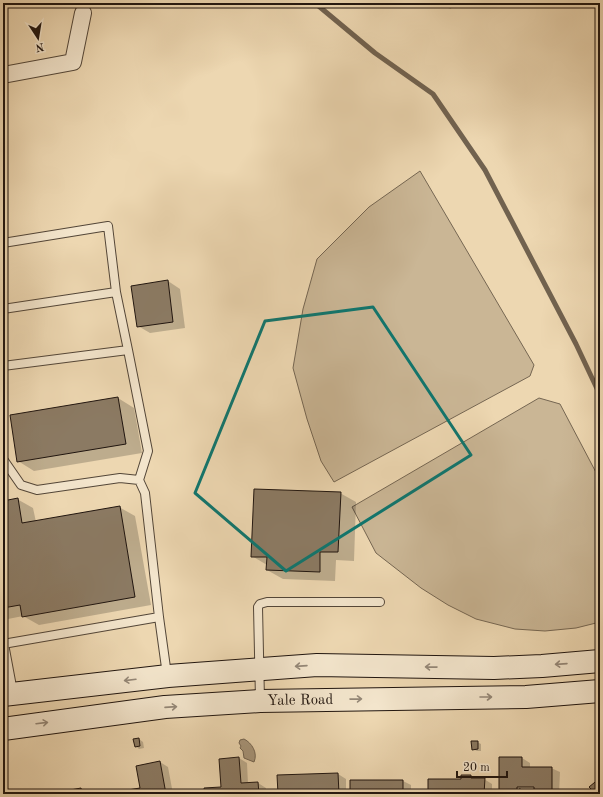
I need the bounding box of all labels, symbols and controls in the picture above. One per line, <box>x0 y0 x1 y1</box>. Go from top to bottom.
north arrow <box>18 18 58 58</box>
text: N <box>34 40 45 53</box>
one-way arrow <box>555 661 568 668</box>
one-way arrow <box>295 662 308 669</box>
one-way arrow <box>425 663 438 671</box>
one-way arrow <box>124 676 137 684</box>
street label: Yale Road <box>267 692 334 708</box>
one-way arrow <box>479 694 492 701</box>
one-way arrow <box>349 695 362 703</box>
one-way arrow <box>164 703 177 710</box>
one-way arrow <box>35 719 48 727</box>
scale bar <box>457 753 507 779</box>
text: 20 m <box>463 762 490 774</box>

